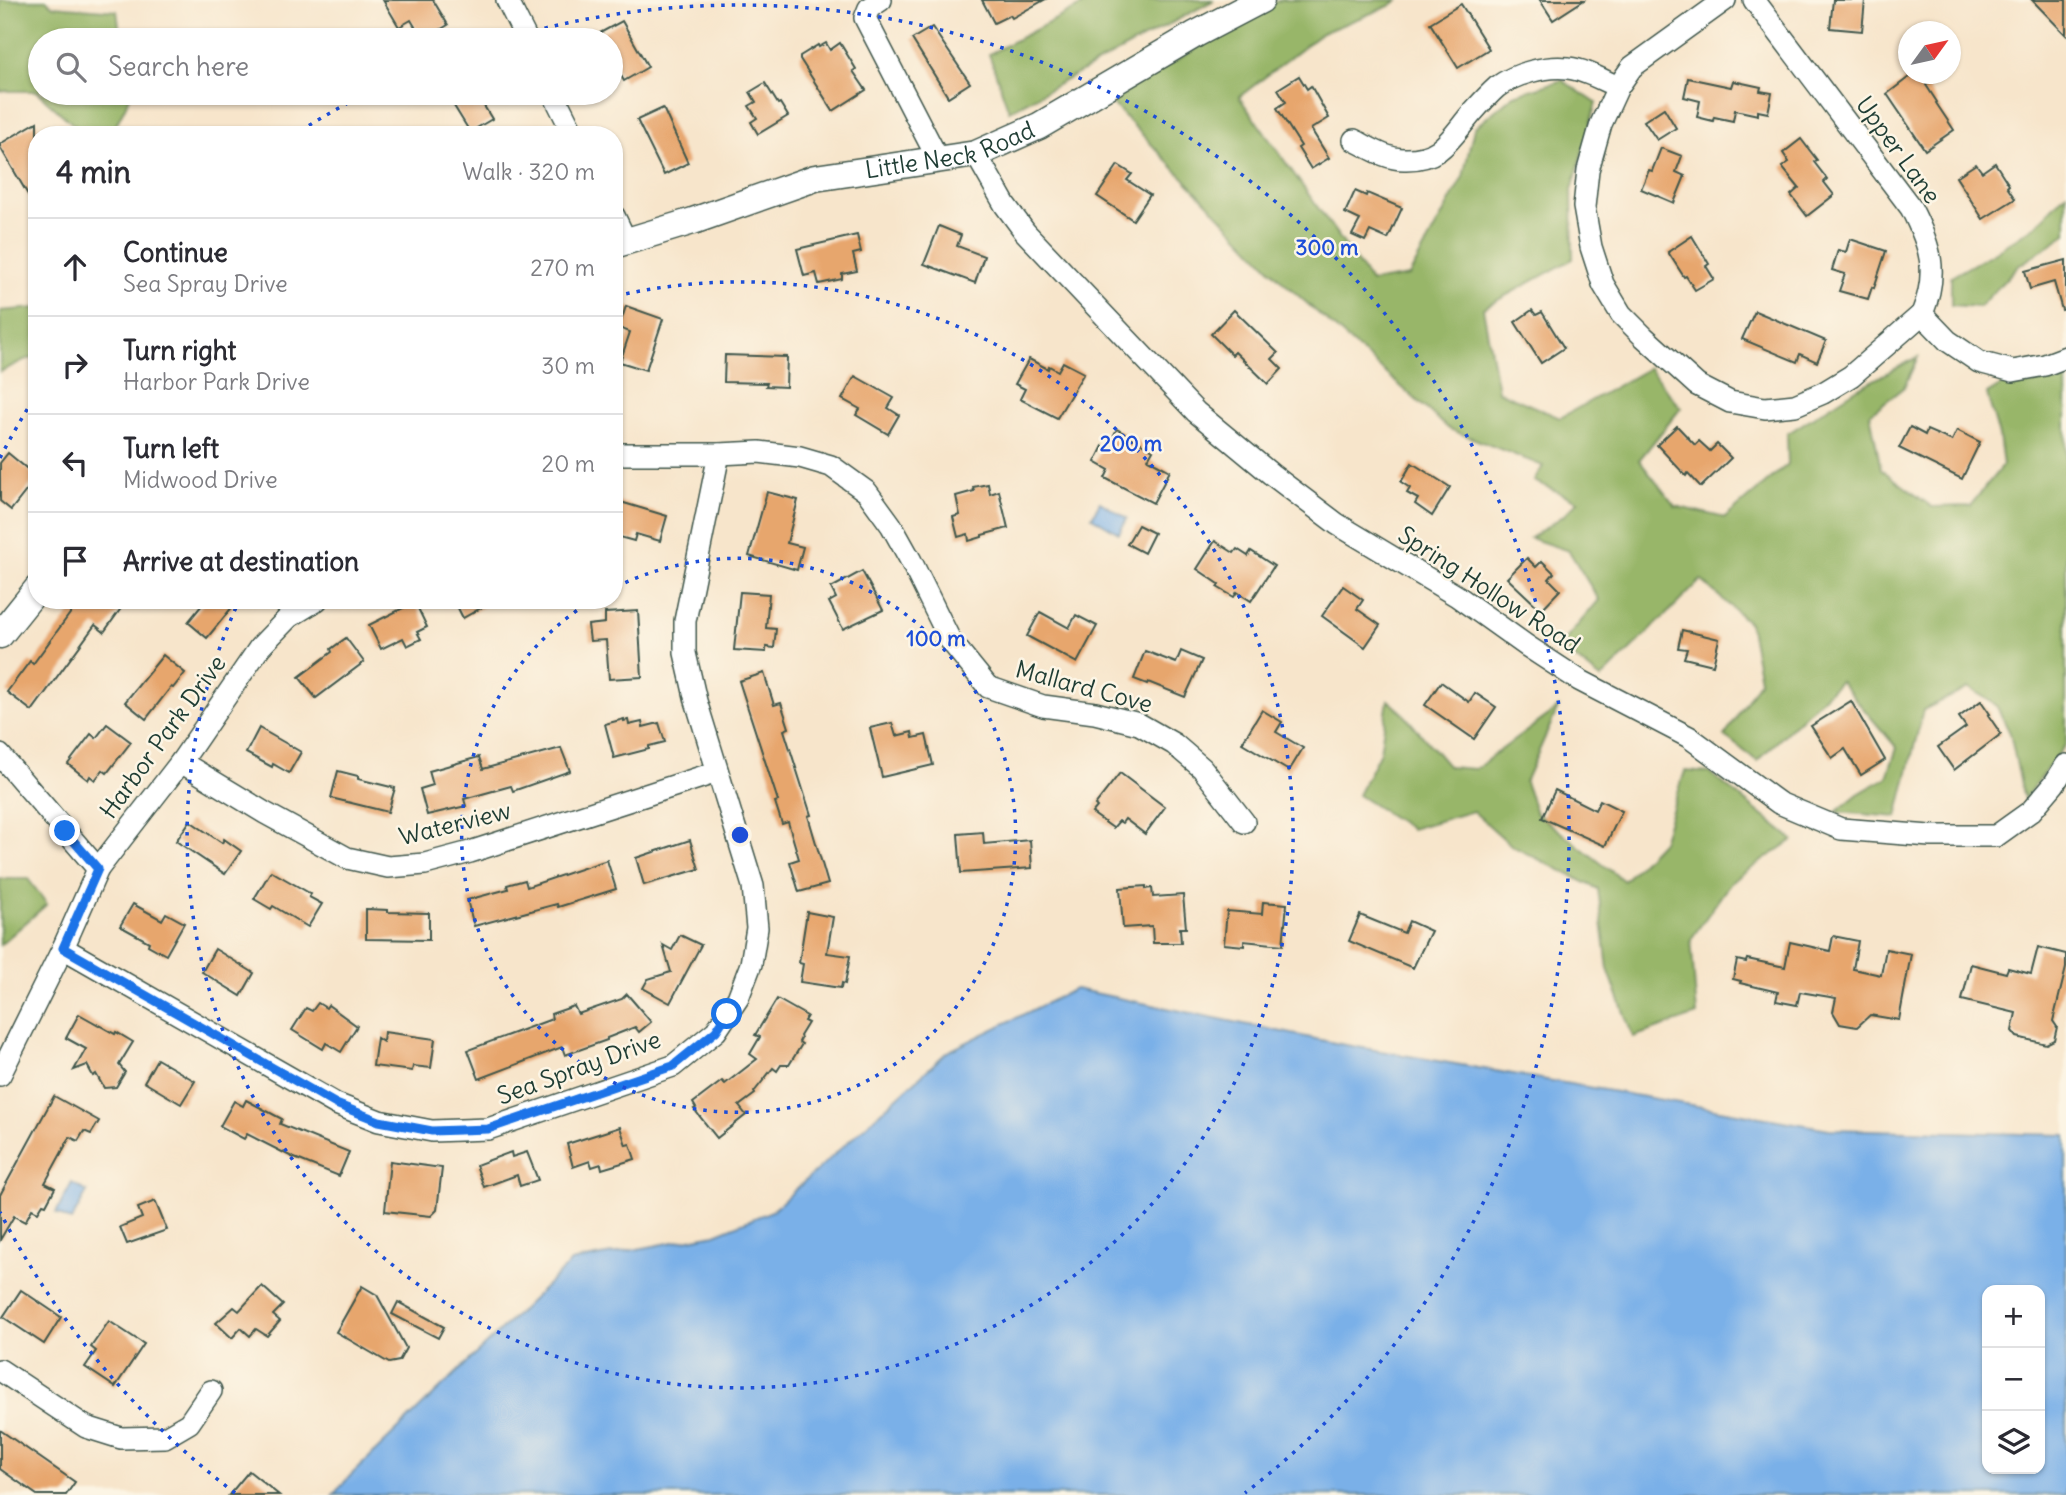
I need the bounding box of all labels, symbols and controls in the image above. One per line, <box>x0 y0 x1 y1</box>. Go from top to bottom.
north arrow <box>1898 21 1961 84</box>
search box <box>28 28 623 105</box>
icon: search <box>52 48 90 86</box>
text: Search here <box>108 50 249 83</box>
street label: Upper Lane <box>1850 90 1948 209</box>
street label: Little Neck Road <box>863 114 1039 184</box>
text: 4 min <box>56 153 131 191</box>
text: Walk · 320 m <box>462 157 595 186</box>
text: 300 m <box>1296 234 1359 261</box>
text: Continue <box>123 236 228 269</box>
icon: ahead <box>56 248 94 286</box>
text: 270 m <box>530 253 595 282</box>
text: Sea Spray Drive <box>123 269 288 298</box>
text: Turn right <box>123 334 236 367</box>
icon: right <box>56 346 94 384</box>
text: 30 m <box>541 351 595 380</box>
text: Harbor Park Drive <box>123 367 310 396</box>
text: 200 m <box>1100 430 1163 457</box>
text: Turn left <box>123 432 219 465</box>
icon: left <box>56 444 94 482</box>
text: 20 m <box>542 449 595 478</box>
text: Midwood Drive <box>123 465 278 494</box>
street label: Spring Hollow Road <box>1393 519 1586 659</box>
icon: arrive <box>56 542 94 580</box>
text: Arrive at destination <box>123 545 359 578</box>
text: 100 m <box>906 625 966 652</box>
street label: Harbor Park Drive <box>93 649 232 824</box>
street label: Mallard Cove <box>1013 653 1156 719</box>
street label: Waterview <box>396 795 514 851</box>
route end <box>49 815 80 846</box>
centre of rings <box>728 823 752 847</box>
route start <box>711 998 742 1029</box>
street label: Sea Spray Drive <box>493 1024 665 1111</box>
map controls <box>1982 1285 2045 1474</box>
button: + <box>1982 1285 2045 1348</box>
button: − <box>1982 1348 2045 1411</box>
button: layers <box>1982 1411 2045 1474</box>

